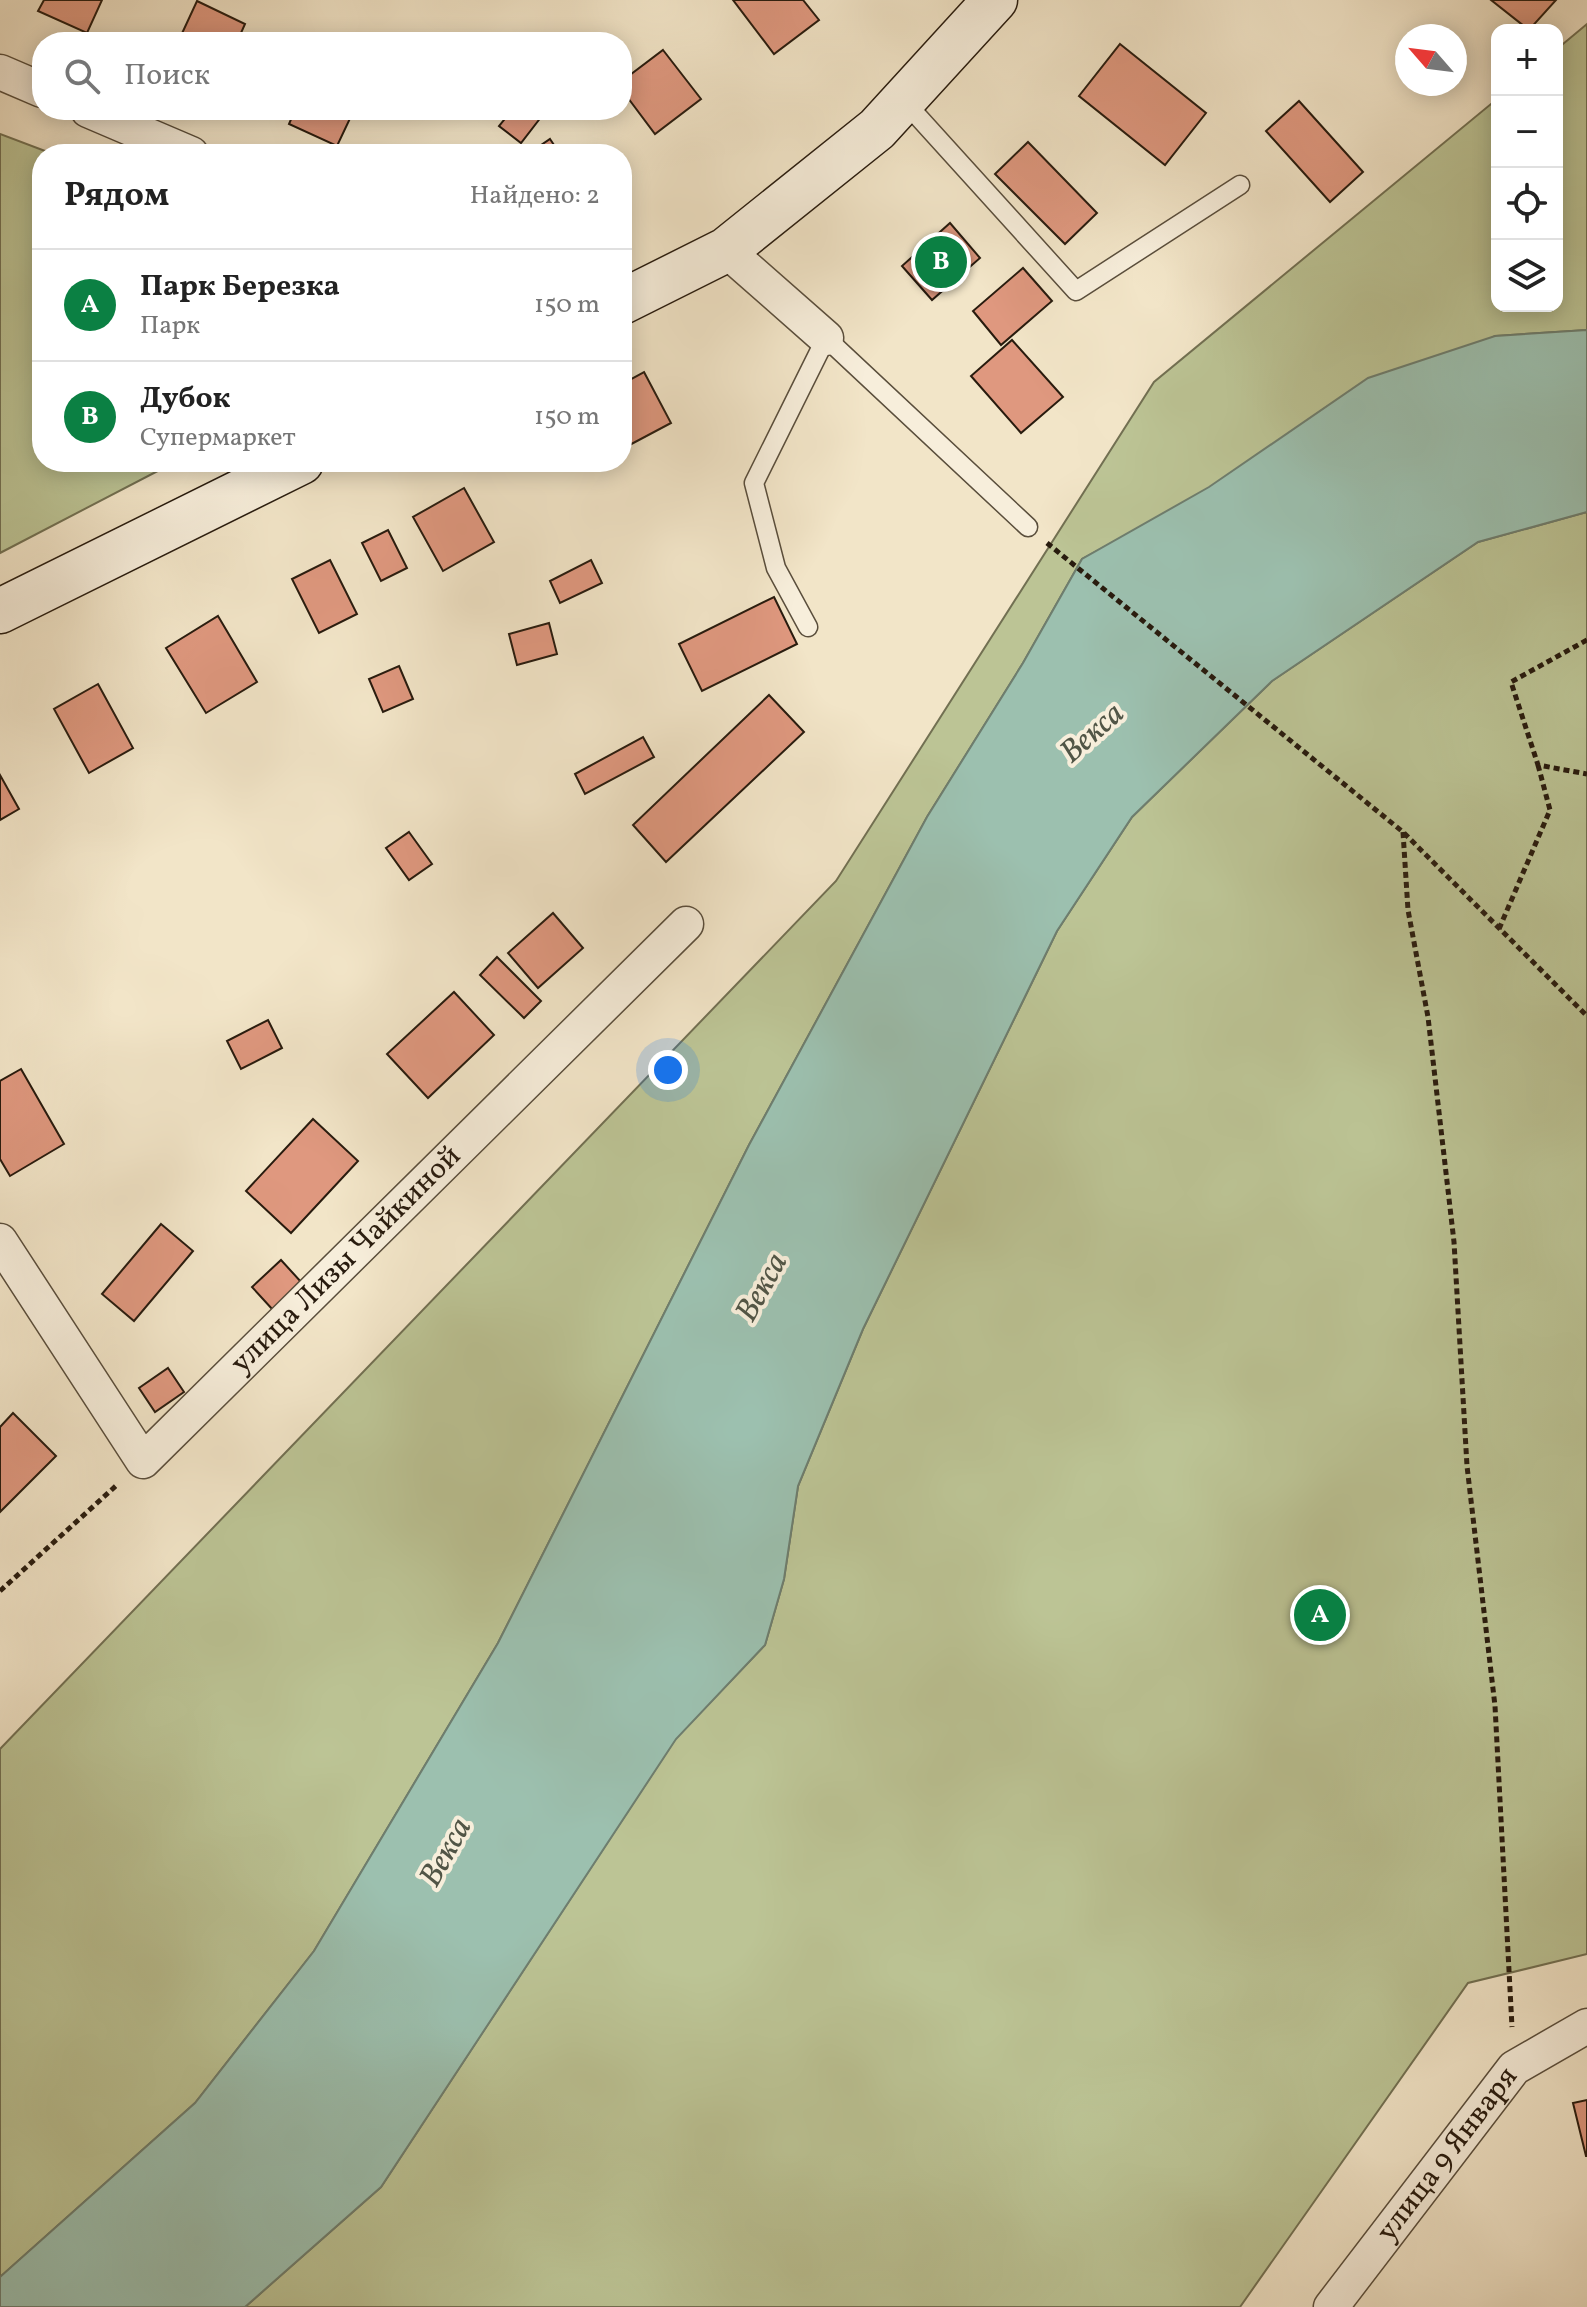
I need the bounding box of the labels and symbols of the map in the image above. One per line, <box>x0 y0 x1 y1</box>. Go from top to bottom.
north arrow <box>1395 24 1467 96</box>
pin: B <box>915 232 967 292</box>
water label: Векса <box>1051 693 1135 775</box>
your location <box>648 1050 688 1090</box>
street label: улица Лизы Чайкиной <box>221 1136 471 1384</box>
water label: Векса <box>726 1246 800 1330</box>
pin: A <box>1294 1585 1346 1645</box>
water label: Векса <box>410 1811 484 1895</box>
street label: улица 9 Января <box>1367 2058 1528 2251</box>

